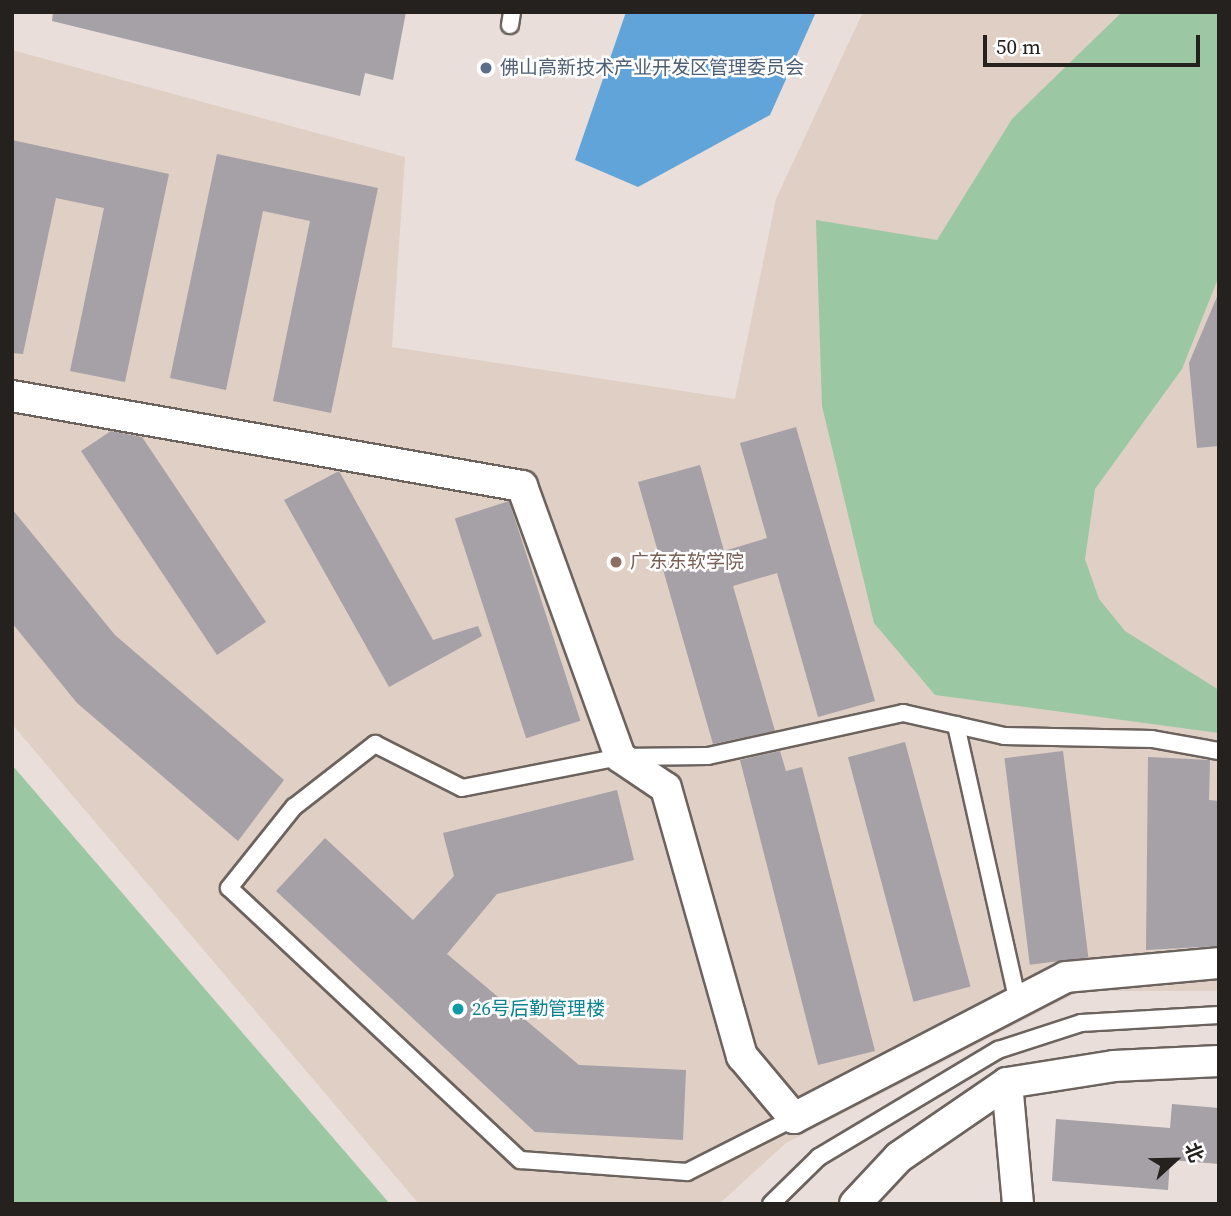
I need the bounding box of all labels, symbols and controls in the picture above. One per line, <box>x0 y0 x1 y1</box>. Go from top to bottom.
scale bar <box>986 21 1203 65</box>
text: 50 m <box>996 32 1041 61</box>
place label: 佛山高新技术产业开发区管理委员会 <box>500 57 804 79</box>
marker: 佛山高新技术产业开发区管理委员会 <box>478 60 494 76</box>
place label: 广东东软学院 <box>630 551 744 573</box>
marker: 广东东软学院 <box>608 554 624 570</box>
place label: 26号后勤管理楼 <box>472 998 605 1020</box>
marker: 26号后勤管理楼 <box>450 1001 466 1017</box>
north arrow <box>1140 1125 1210 1195</box>
text: 北 <box>1179 1138 1210 1166</box>

